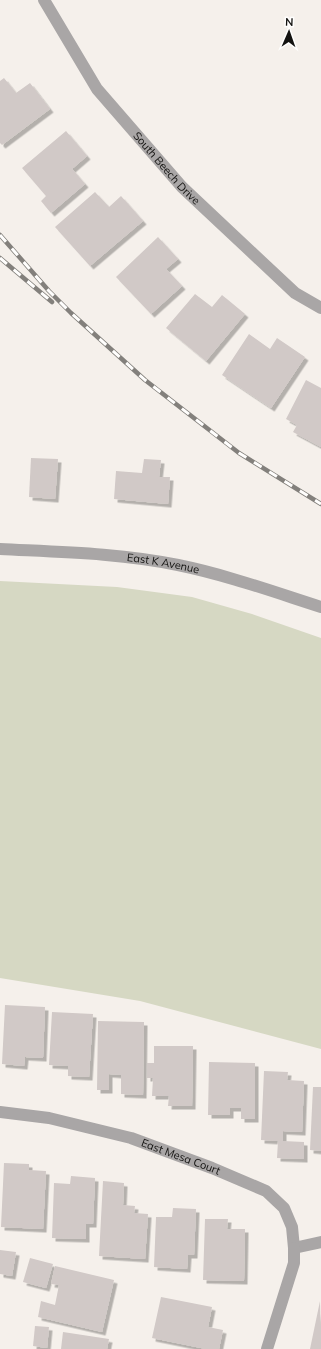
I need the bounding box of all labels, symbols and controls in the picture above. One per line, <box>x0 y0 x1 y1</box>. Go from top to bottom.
north arrow <box>269 12 309 52</box>
text: N <box>285 15 294 29</box>
street label: South Beech Drive <box>130 129 203 207</box>
street label: East K Avenue <box>126 550 201 577</box>
street label: East Mesa Court <box>139 1135 223 1178</box>

